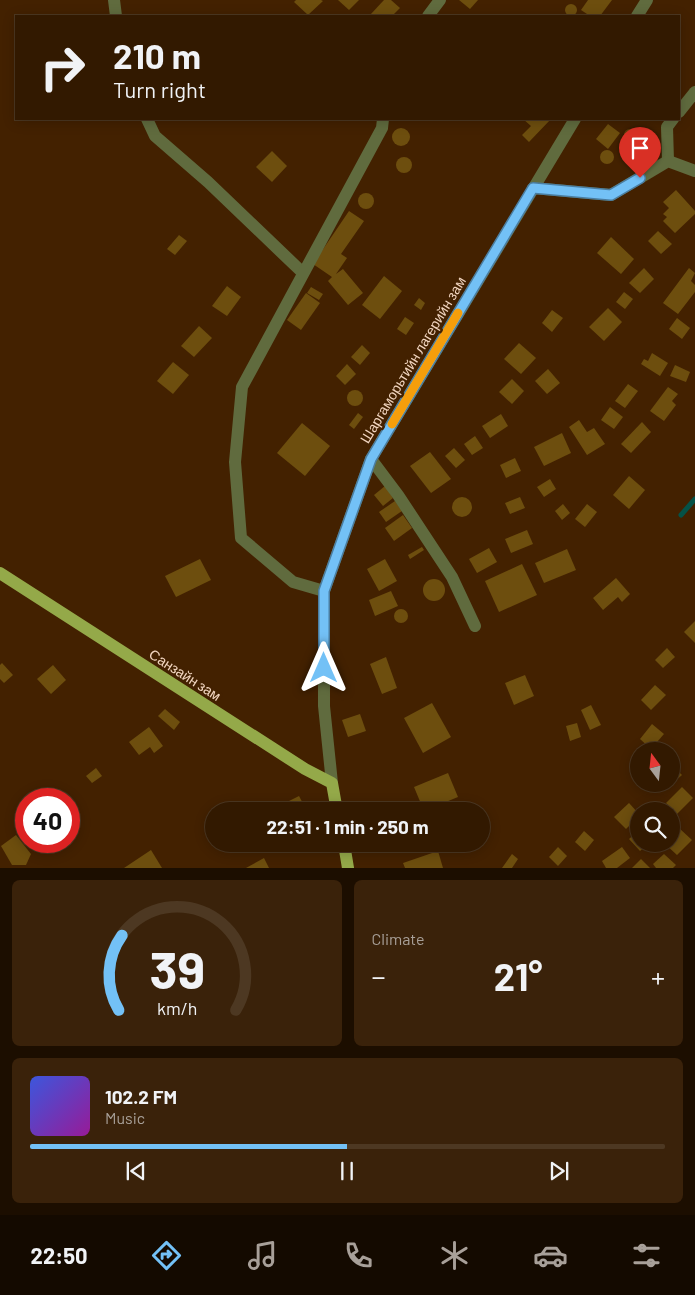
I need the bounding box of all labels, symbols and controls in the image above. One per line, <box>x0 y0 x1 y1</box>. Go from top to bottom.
text: 210 m <box>113 34 201 76</box>
icon: right <box>30 35 95 100</box>
text: Turn right <box>113 76 206 102</box>
pin <box>619 127 661 178</box>
icon: arrive <box>626 134 654 162</box>
street label: Шаргаморьтийн лагерийн зам <box>356 273 469 446</box>
position arrow <box>297 641 349 693</box>
street label: Санзайн зам <box>146 645 224 704</box>
north arrow <box>630 742 680 792</box>
map controls <box>630 742 680 852</box>
speed limit sign: 40 <box>15 788 80 853</box>
button: search <box>630 802 680 852</box>
text: 22:51 · 1 min · 250 m <box>266 815 429 838</box>
text: Climate <box>372 929 424 948</box>
text: 39 <box>149 937 205 999</box>
text: 21° <box>494 953 543 999</box>
text: − <box>372 959 386 993</box>
text: + <box>651 959 665 993</box>
text: km/h <box>157 997 197 1019</box>
text: 102.2 FM <box>105 1085 177 1108</box>
text: Music <box>105 1108 145 1127</box>
icon: previous <box>122 1157 150 1185</box>
icon: pause <box>333 1157 361 1185</box>
icon: next <box>545 1157 573 1185</box>
icon: directions <box>149 1238 184 1273</box>
icon: music <box>245 1238 280 1273</box>
icon: phone <box>341 1238 376 1273</box>
icon: climate <box>437 1238 472 1273</box>
icon: car <box>533 1238 568 1273</box>
icon: filters <box>629 1238 664 1273</box>
text: 22:50 <box>31 1242 88 1268</box>

